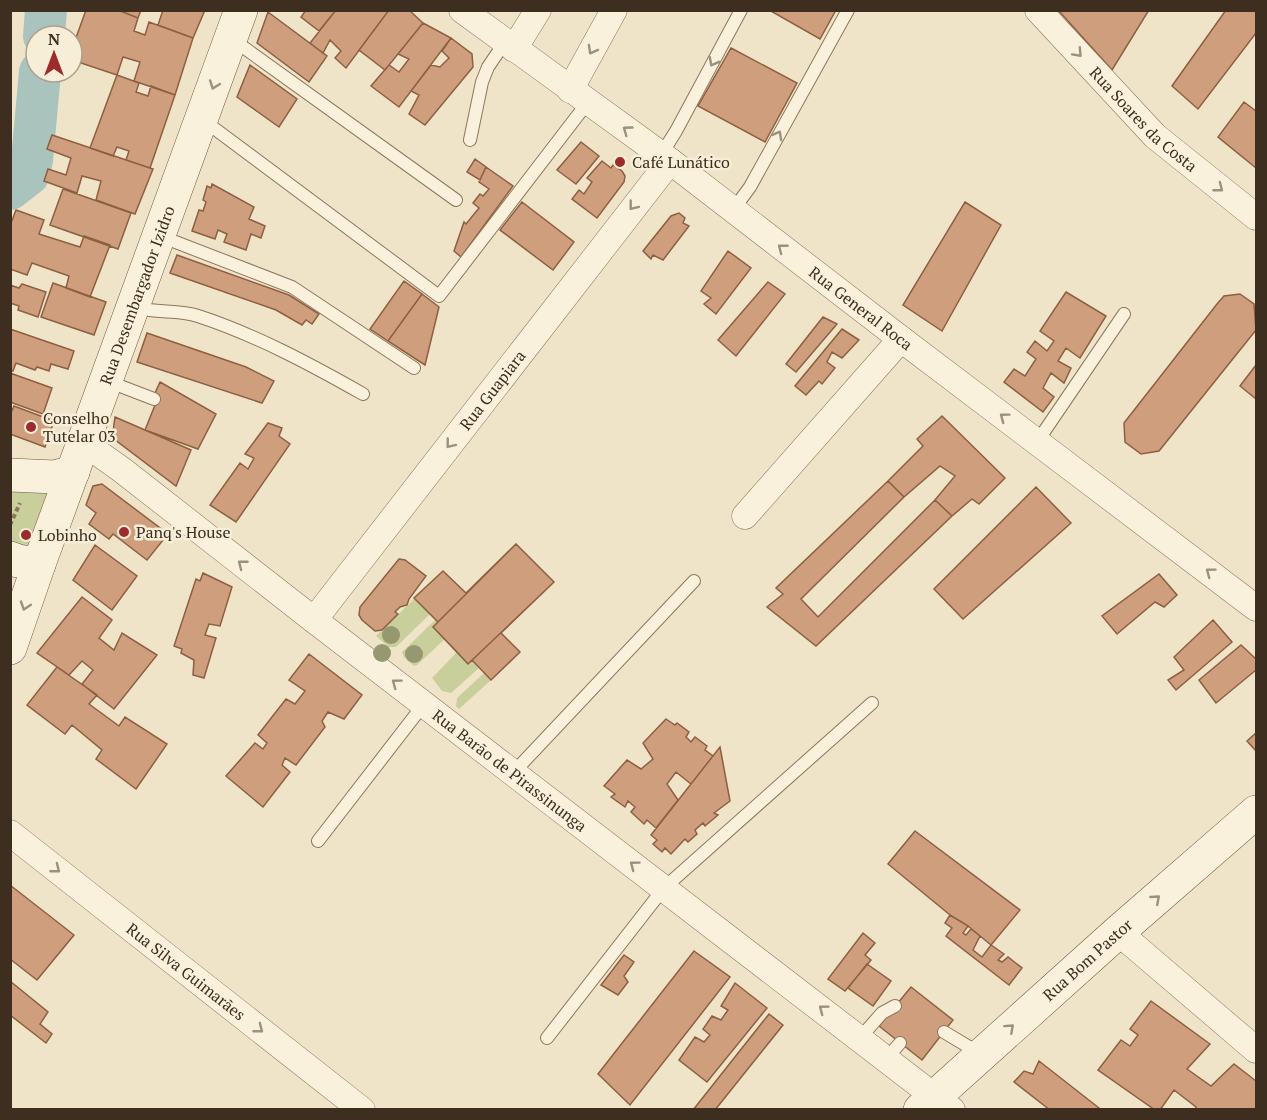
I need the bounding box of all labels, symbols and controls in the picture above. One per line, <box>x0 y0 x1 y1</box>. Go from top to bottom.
north arrow <box>24 24 84 84</box>
text: N <box>48 28 60 50</box>
one-way arrow <box>588 44 599 54</box>
one-way arrow <box>1071 47 1082 57</box>
one-way arrow <box>709 56 720 66</box>
street label: Rua Soares da Costa <box>1085 62 1202 177</box>
one-way arrow <box>209 79 222 90</box>
one-way arrow <box>622 126 633 137</box>
one-way arrow <box>771 131 782 142</box>
place label: Café Lunático <box>632 151 730 173</box>
marker: Café Lunático <box>613 155 627 169</box>
one-way arrow <box>1212 180 1223 191</box>
one-way arrow <box>629 199 640 210</box>
street label: Rua Desembargador Izidro <box>94 202 180 388</box>
one-way arrow <box>778 244 789 255</box>
street label: Rua General Roca <box>805 261 917 355</box>
street label: Rua Guapiara <box>454 345 530 435</box>
place label: Conselho Tutelar 03 <box>43 407 116 447</box>
one-way arrow <box>1000 413 1011 424</box>
marker: Conselho Tutelar 03 <box>24 420 38 434</box>
one-way arrow <box>446 437 457 448</box>
place label: Panq's House <box>136 521 230 543</box>
place label: Lobinho <box>38 524 97 546</box>
marker: Panq's House <box>117 525 131 539</box>
marker: Lobinho <box>19 528 33 542</box>
one-way arrow <box>238 560 249 571</box>
one-way arrow <box>1205 569 1216 580</box>
one-way arrow <box>19 600 32 611</box>
one-way arrow <box>392 679 403 690</box>
street label: Rua Barão de Pirassinunga <box>428 704 591 837</box>
one-way arrow <box>50 862 61 873</box>
one-way arrow <box>630 862 641 873</box>
one-way arrow <box>1149 895 1160 906</box>
street label: Rua Bom Pastor <box>1038 913 1137 1006</box>
street label: Rua Silva Guimarães <box>122 918 250 1025</box>
one-way arrow <box>818 1006 829 1017</box>
one-way arrow <box>253 1021 264 1032</box>
one-way arrow <box>1003 1024 1014 1035</box>

